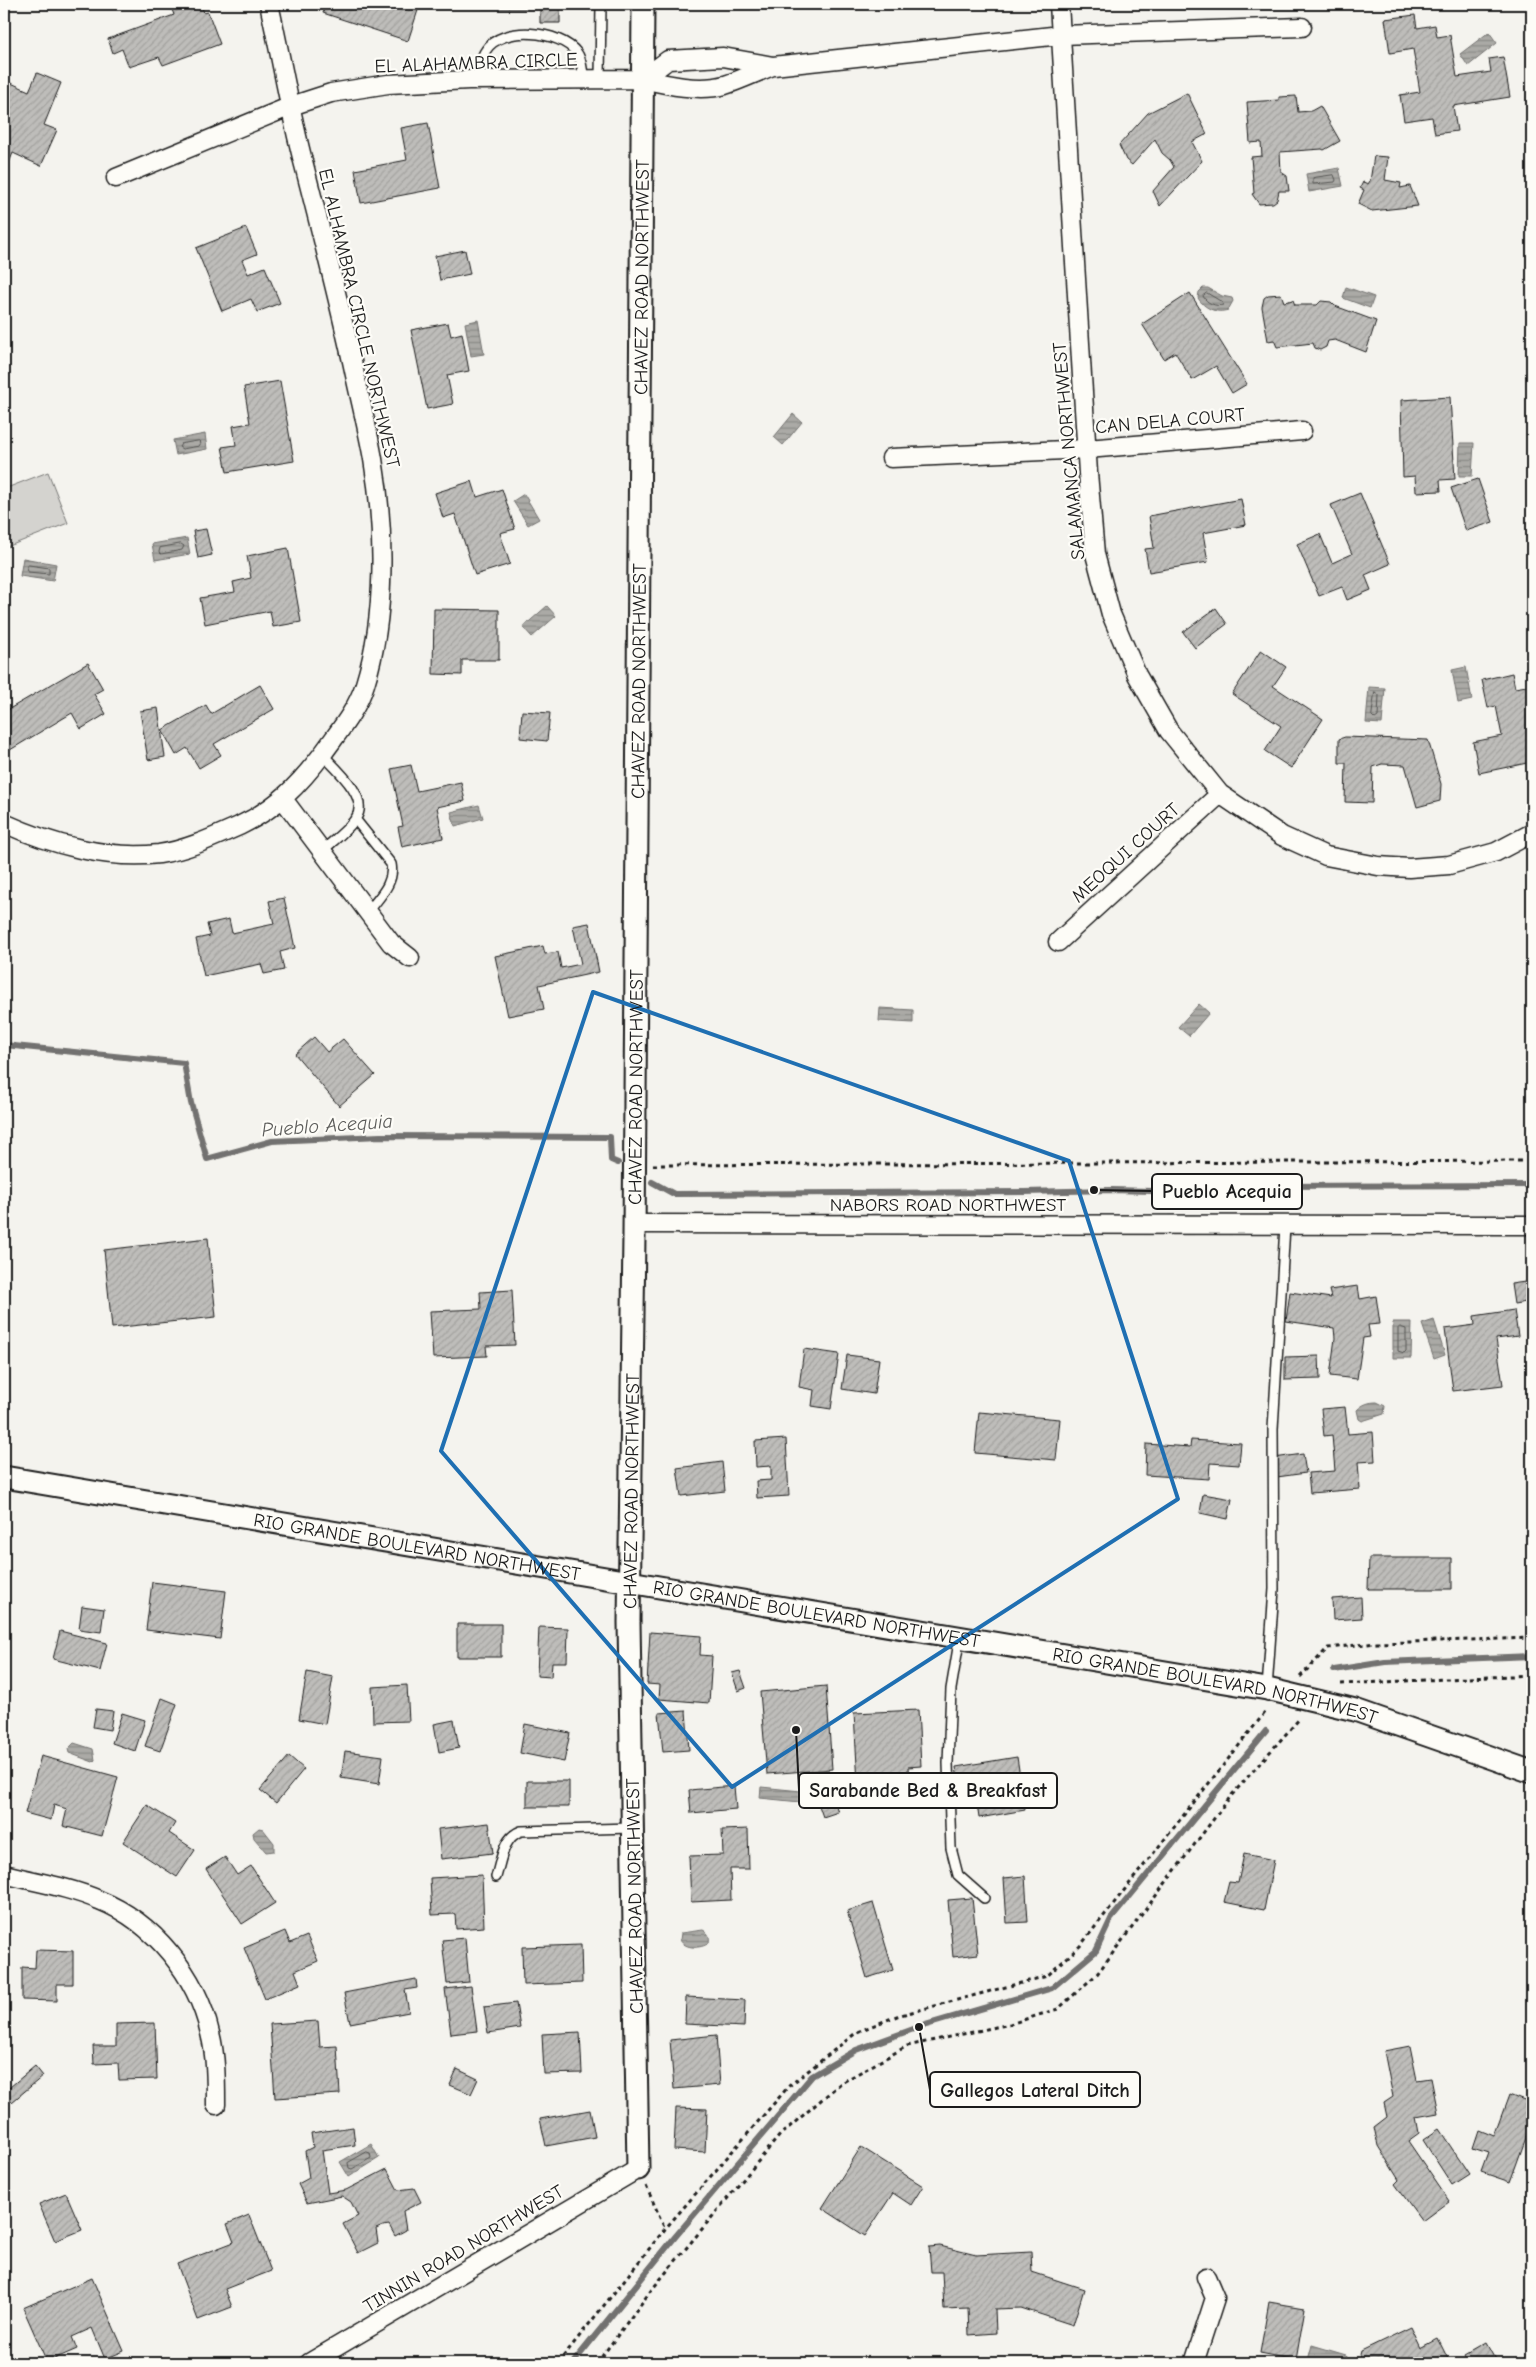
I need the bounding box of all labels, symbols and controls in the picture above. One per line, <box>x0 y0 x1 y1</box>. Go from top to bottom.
street label: EL ALAHAMBRA CIRCLE <box>374 48 578 78</box>
street label: CHAVEZ ROAD NORTHWEST <box>630 159 654 395</box>
street label: EL ALHAMBRA CIRCLE NORTHWEST <box>314 166 404 470</box>
street label: SALAMANCA NORTHWEST <box>1049 341 1089 561</box>
street label: CAN DELA COURT <box>1094 403 1246 438</box>
street label: CHAVEZ ROAD NORTHWEST <box>627 563 651 799</box>
street label: MEOQUI COURT <box>1067 798 1184 907</box>
street label: CHAVEZ ROAD NORTHWEST <box>624 969 648 1205</box>
water label: Pueblo Acequia <box>261 1109 393 1142</box>
callout: Pueblo Acequia <box>1152 1174 1302 1209</box>
text: Pueblo Acequia <box>1162 1180 1292 1203</box>
street label: NABORS ROAD NORTHWEST <box>830 1194 1066 1216</box>
street label: CHAVEZ ROAD NORTHWEST <box>619 1373 644 1609</box>
street label: RIO GRANDE BOULEVARD NORTHWEST <box>252 1509 582 1586</box>
street label: RIO GRANDE BOULEVARD NORTHWEST <box>651 1576 982 1653</box>
street label: RIO GRANDE BOULEVARD NORTHWEST <box>1051 1643 1380 1729</box>
callout: Sarabande Bed & Breakfast <box>799 1773 1057 1808</box>
street label: CHAVEZ ROAD NORTHWEST <box>622 1778 648 2014</box>
text: Sarabande Bed & Breakfast <box>809 1779 1047 1802</box>
callout: Gallegos Lateral Ditch <box>930 2072 1140 2107</box>
text: Gallegos Lateral Ditch <box>940 2079 1130 2102</box>
street label: TINNIN ROAD NORTHWEST <box>359 2180 568 2317</box>

